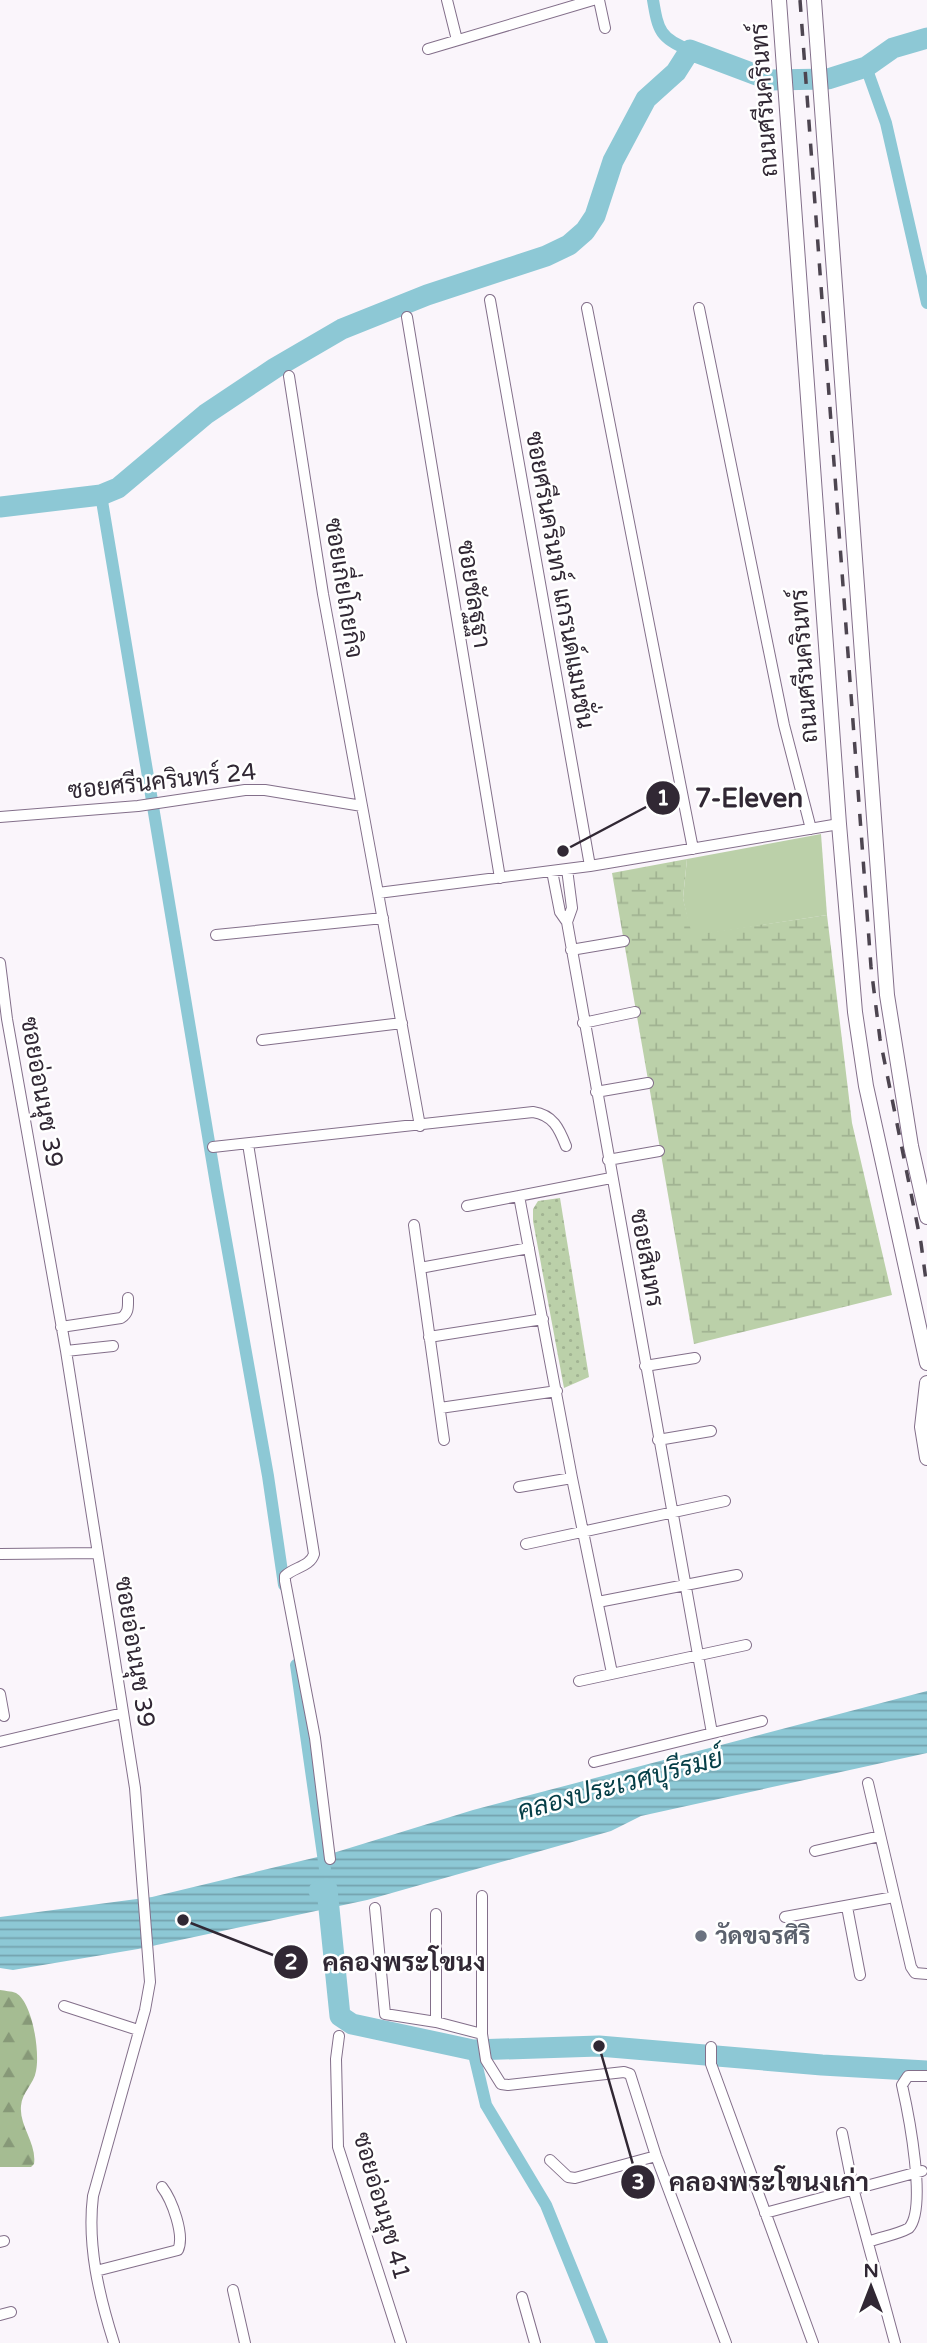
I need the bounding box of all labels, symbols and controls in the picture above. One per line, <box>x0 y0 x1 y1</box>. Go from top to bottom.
street label: ถนนศรีนครินทร์ <box>743 22 784 178</box>
street label: ซอยศรีนครินทร์ แกรนด์แมนชั่น <box>519 428 606 731</box>
street label: ซอยเกี่ยโกยกิจ <box>318 515 376 660</box>
street label: ซอยชัลฐฐา <box>450 538 496 650</box>
street label: ถนนศรีนครินทร์ <box>783 588 824 744</box>
street label: ซอยศรีนครินทร์ 24 <box>66 755 258 806</box>
callout: 7-Eleven <box>646 774 817 821</box>
text: 7-Eleven <box>695 783 803 814</box>
text: 1 <box>656 786 670 811</box>
street label: ซอยอ่อนนุช 39 <box>13 1015 69 1170</box>
street label: ซอยสินทร <box>624 1207 669 1309</box>
street label: ซอยอ่อนนุช 39 <box>107 1575 161 1730</box>
water label: คลองประเวศบุรีรมย์ <box>514 1739 730 1829</box>
place label: วัดขจรศิริ <box>715 1921 810 1951</box>
marker: วัดขจรศิริ <box>693 1928 709 1944</box>
callout: คลองพระโขนง <box>274 1938 500 1985</box>
text: คลองพระโขนง <box>323 1945 485 1978</box>
text: 2 <box>284 1950 298 1975</box>
street label: ซอยอ่อนนุช 41 <box>346 2129 416 2284</box>
callout: คลองพระโขนงเก่า <box>620 2158 883 2205</box>
text: คลองพระโขนงเก่า <box>669 2165 869 2198</box>
text: 3 <box>631 2170 645 2195</box>
north arrow <box>836 2252 906 2322</box>
text: N <box>863 2260 879 2282</box>

